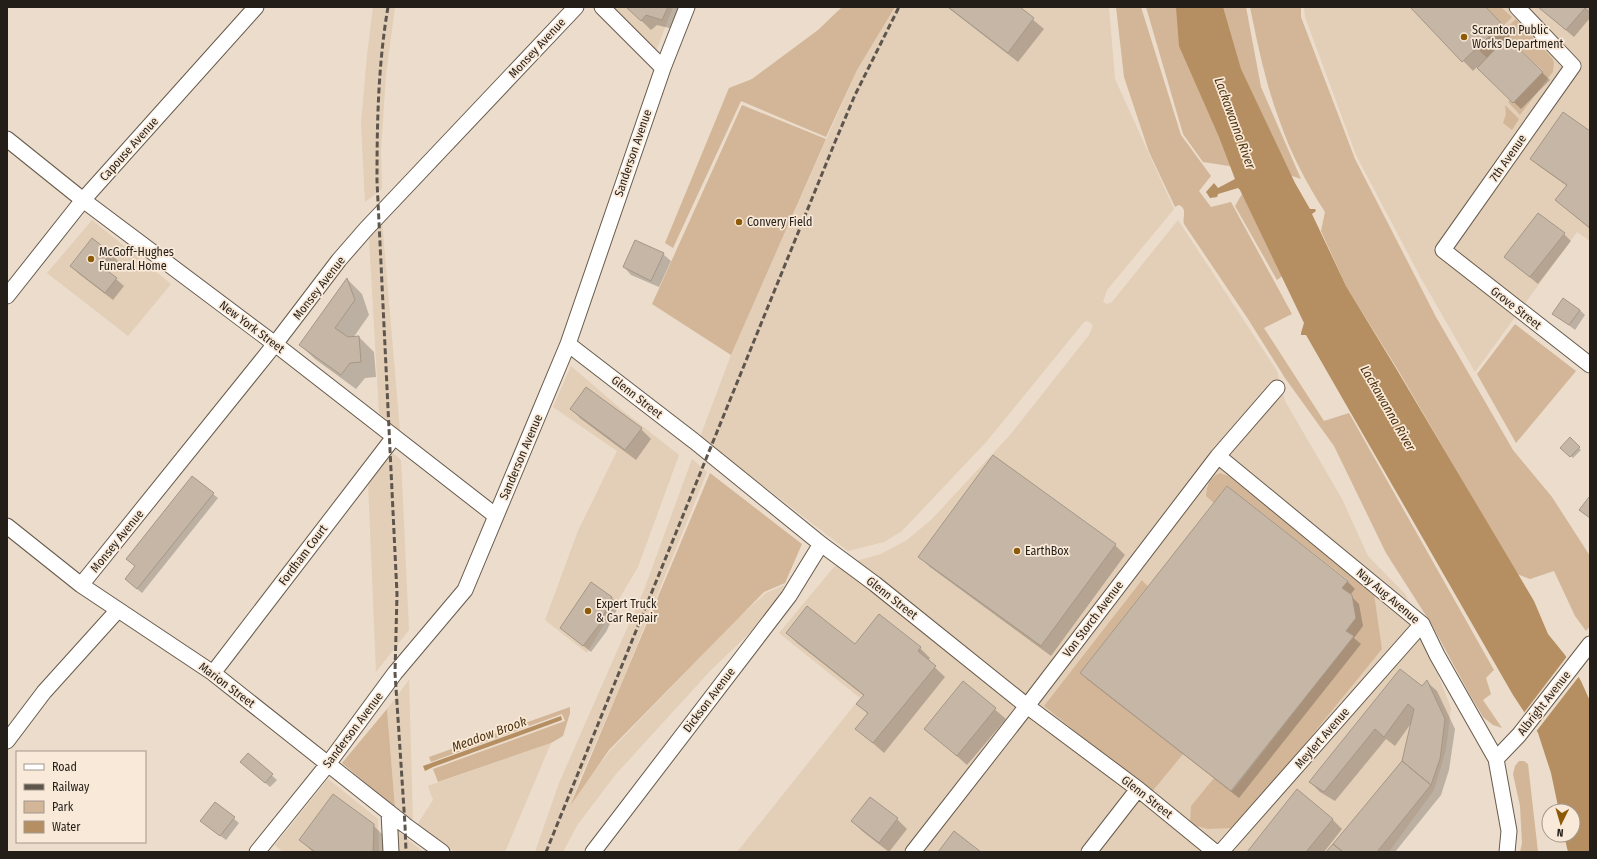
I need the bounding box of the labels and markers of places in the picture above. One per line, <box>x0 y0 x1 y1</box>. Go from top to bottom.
place label: Scranton Public Works Department <box>1472 23 1563 51</box>
marker: Scranton Public Works Department <box>1459 32 1469 42</box>
place label: Convery Field <box>747 215 812 229</box>
marker: Convery Field <box>734 217 744 227</box>
place label: McGoff-Hughes Funeral Home <box>99 245 174 273</box>
marker: McGoff-Hughes Funeral Home <box>86 254 96 264</box>
place label: EarthBox <box>1025 544 1070 558</box>
marker: EarthBox <box>1012 546 1022 556</box>
place label: Expert Truck & Car Repair <box>596 597 658 625</box>
marker: Expert Truck & Car Repair <box>583 606 593 616</box>

